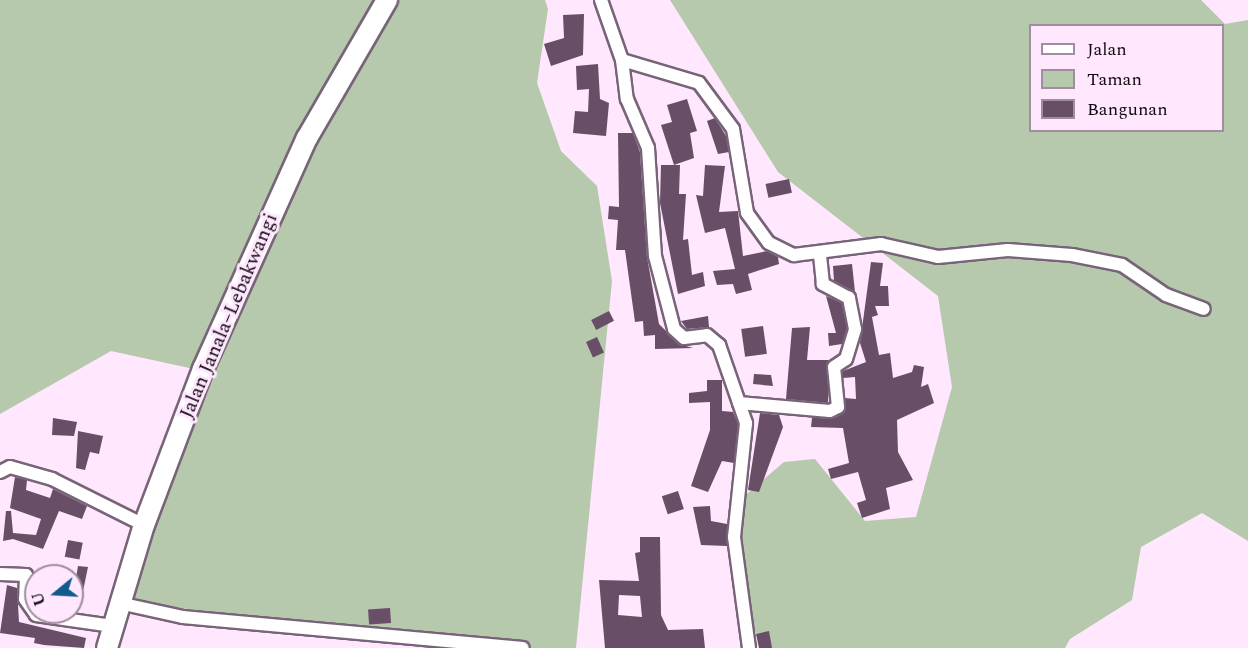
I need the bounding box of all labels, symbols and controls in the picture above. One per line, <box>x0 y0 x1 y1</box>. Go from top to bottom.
legend <box>1029 24 1224 132</box>
text: Jalan <box>1087 36 1127 63</box>
text: Taman <box>1087 66 1142 93</box>
text: Bangunan <box>1087 96 1168 123</box>
street label: Jalan Janala–Lebakwangi <box>175 210 283 422</box>
north arrow <box>24 564 84 624</box>
text: U <box>25 589 52 609</box>

